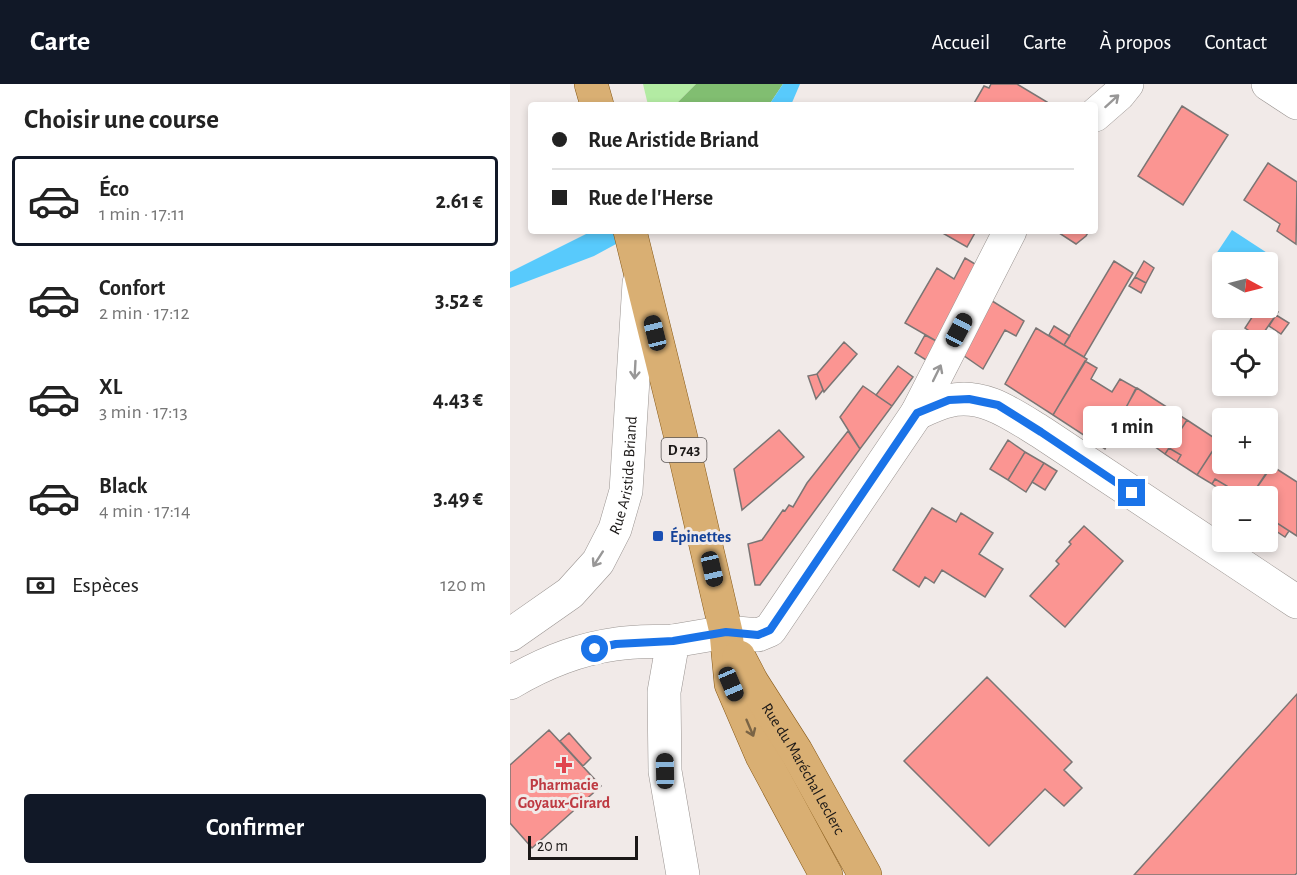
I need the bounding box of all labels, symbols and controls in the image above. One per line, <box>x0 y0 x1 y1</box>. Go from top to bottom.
text: Carte <box>30 28 90 56</box>
text: Accueil <box>932 32 990 53</box>
text: Carte <box>1023 32 1066 53</box>
text: À propos <box>1099 32 1171 53</box>
text: Contact <box>1204 32 1267 53</box>
one-way arrow <box>1104 94 1120 107</box>
text: Choisir une course <box>24 106 219 133</box>
text: Rue Aristide Briand <box>588 129 759 151</box>
icon: car <box>27 174 81 228</box>
text: Éco <box>99 178 129 200</box>
text: Rue de l'Herse <box>588 187 713 209</box>
text: 2.61 € <box>435 190 483 212</box>
text: 1 min · 17:11 <box>99 204 185 224</box>
north arrow <box>1212 252 1278 318</box>
map controls <box>1212 252 1278 552</box>
icon: car <box>27 273 81 327</box>
text: Confort <box>99 277 165 299</box>
text: 3.52 € <box>435 289 483 311</box>
text: 2 min · 17:12 <box>99 303 190 323</box>
car <box>943 310 975 350</box>
car <box>642 313 668 353</box>
button: locate <box>1212 330 1278 396</box>
one-way arrow <box>629 360 640 379</box>
one-way arrow <box>932 364 944 382</box>
icon: car <box>27 372 81 426</box>
text: XL <box>99 376 122 398</box>
text: 4.43 € <box>433 388 483 410</box>
text: 3 min · 17:13 <box>99 402 188 422</box>
callout: 1 min <box>1082 406 1182 448</box>
button: + <box>1212 408 1278 474</box>
street label: Rue Aristide Briand <box>607 416 640 537</box>
text: 1 min <box>1111 417 1154 437</box>
road number: D 743 <box>662 438 706 462</box>
icon: car <box>27 471 81 525</box>
text: Black <box>99 475 147 497</box>
route end <box>1118 479 1145 506</box>
button: − <box>1212 486 1278 552</box>
text: 3.49 € <box>433 487 483 509</box>
text: 4 min · 17:14 <box>99 501 191 521</box>
place label: Épinettes <box>670 526 731 545</box>
marker: Épinettes <box>651 529 665 543</box>
car <box>699 549 725 589</box>
one-way arrow <box>592 550 605 567</box>
icon: cash <box>24 569 57 602</box>
text: Espèces <box>72 574 139 596</box>
text: 120 m <box>440 575 486 595</box>
route start <box>581 635 608 662</box>
car <box>716 664 746 704</box>
street label: Rue du Maréchal Leclerc <box>758 700 848 837</box>
one-way arrow <box>745 718 756 737</box>
car <box>656 753 674 789</box>
marker: Pharmacie Goyaux-Girard <box>557 758 571 772</box>
place label: Pharmacie Goyaux-Girard <box>518 777 611 812</box>
button: Confirmer <box>24 794 486 863</box>
scale bar <box>528 833 638 860</box>
text: 20 m <box>537 838 568 854</box>

